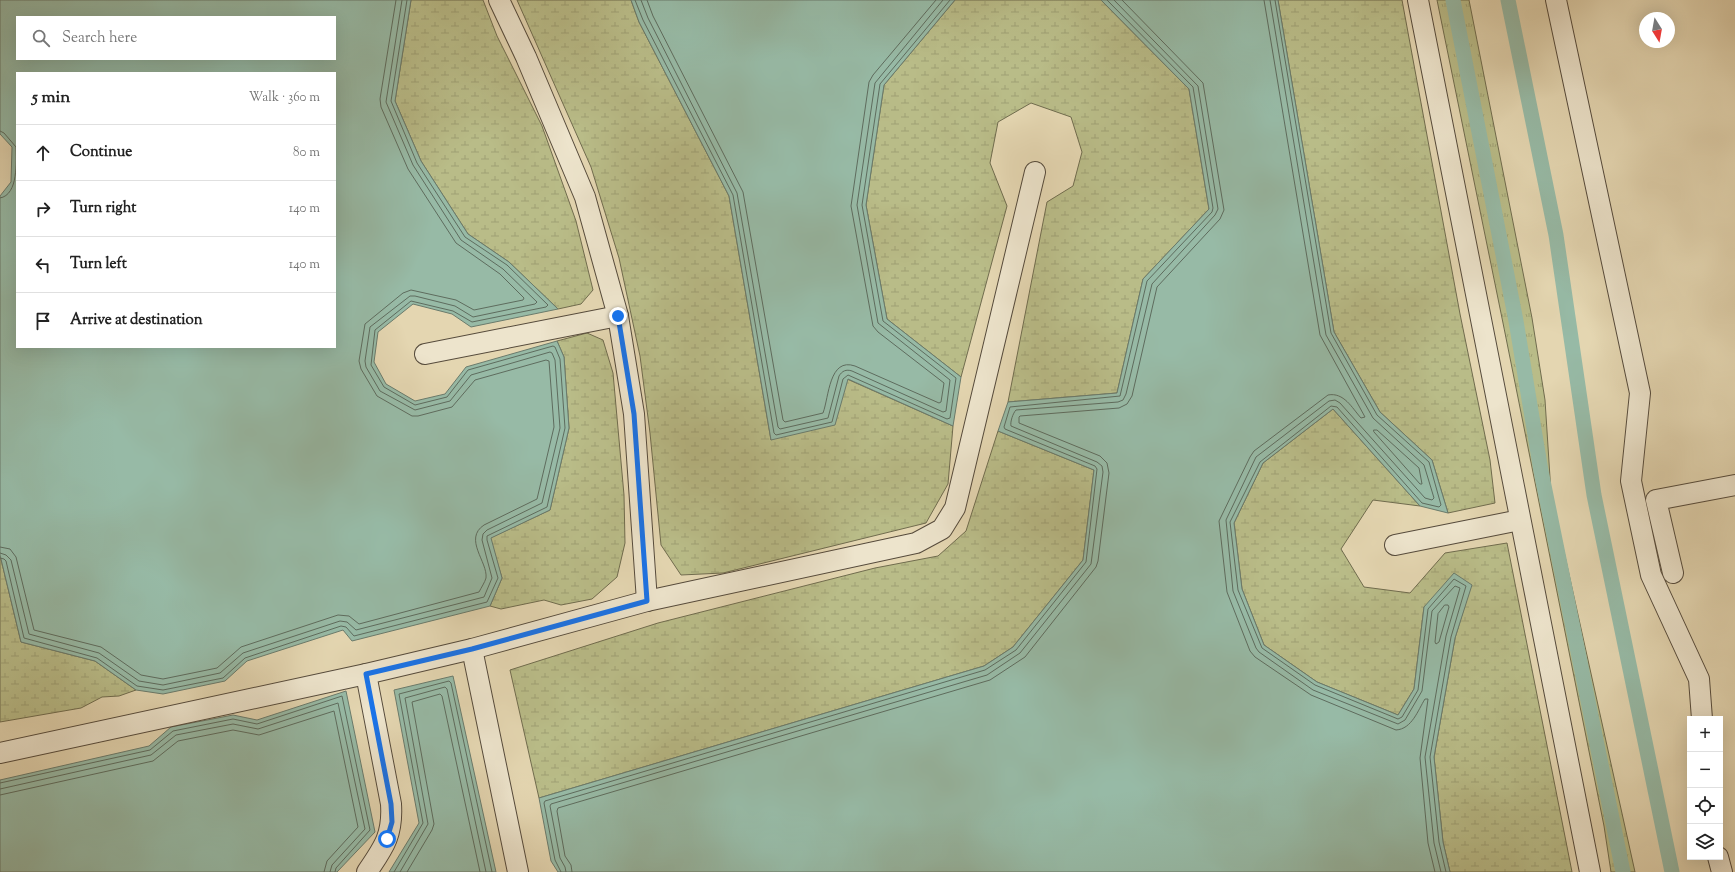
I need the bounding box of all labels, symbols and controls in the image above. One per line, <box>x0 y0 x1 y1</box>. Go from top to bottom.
north arrow <box>1639 12 1675 48</box>
search box <box>16 16 336 60</box>
icon: search <box>30 27 52 49</box>
text: Search here <box>62 28 137 49</box>
text: 5 min <box>32 86 70 110</box>
text: Walk · 360 m <box>249 89 320 107</box>
icon: ahead <box>32 142 54 164</box>
text: Continue <box>70 142 132 163</box>
text: 80 m <box>293 144 320 162</box>
icon: right <box>32 198 54 220</box>
text: Turn right <box>70 198 136 219</box>
text: 140 m <box>289 200 320 218</box>
icon: left <box>32 254 54 276</box>
text: Turn left <box>70 254 127 275</box>
text: 140 m <box>289 256 320 274</box>
route end <box>609 307 627 325</box>
icon: arrive <box>32 310 54 332</box>
text: Arrive at destination <box>70 310 203 331</box>
map controls <box>1687 716 1723 860</box>
button: + <box>1687 716 1723 752</box>
button: − <box>1687 752 1723 788</box>
button: locate <box>1687 788 1723 824</box>
button: layers <box>1687 824 1723 860</box>
route start <box>378 830 396 848</box>

